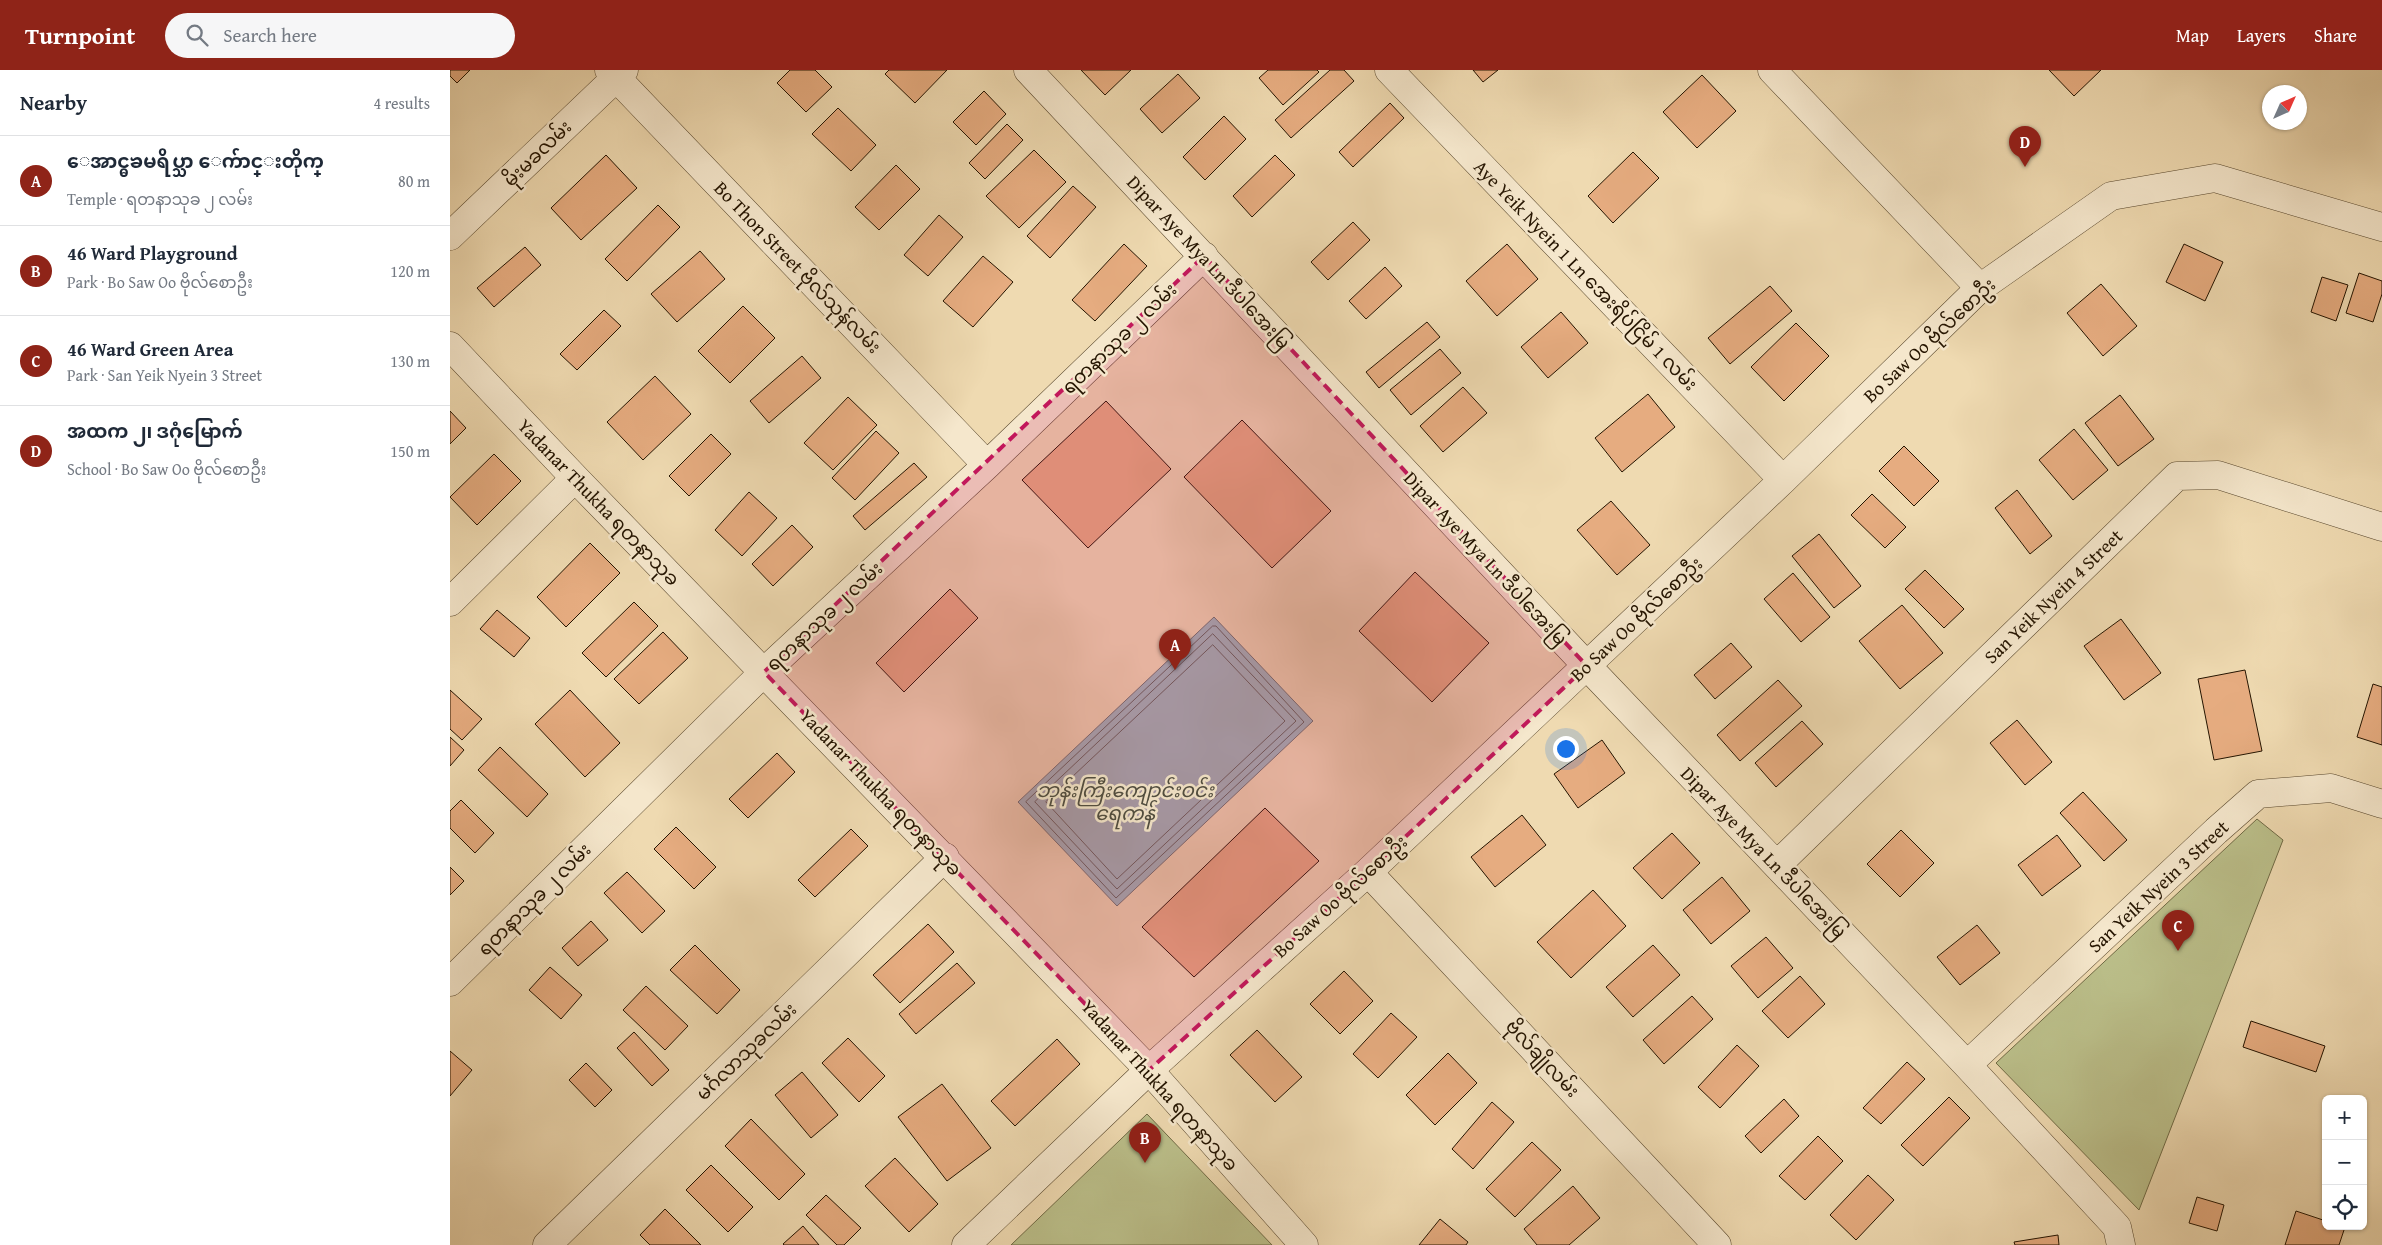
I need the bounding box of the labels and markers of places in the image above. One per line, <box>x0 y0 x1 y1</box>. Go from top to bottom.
pin: D <box>2009 126 2041 167</box>
pin: A <box>1159 629 1191 670</box>
pin: C <box>2162 910 2194 951</box>
pin: B <box>1129 1122 1161 1163</box>

